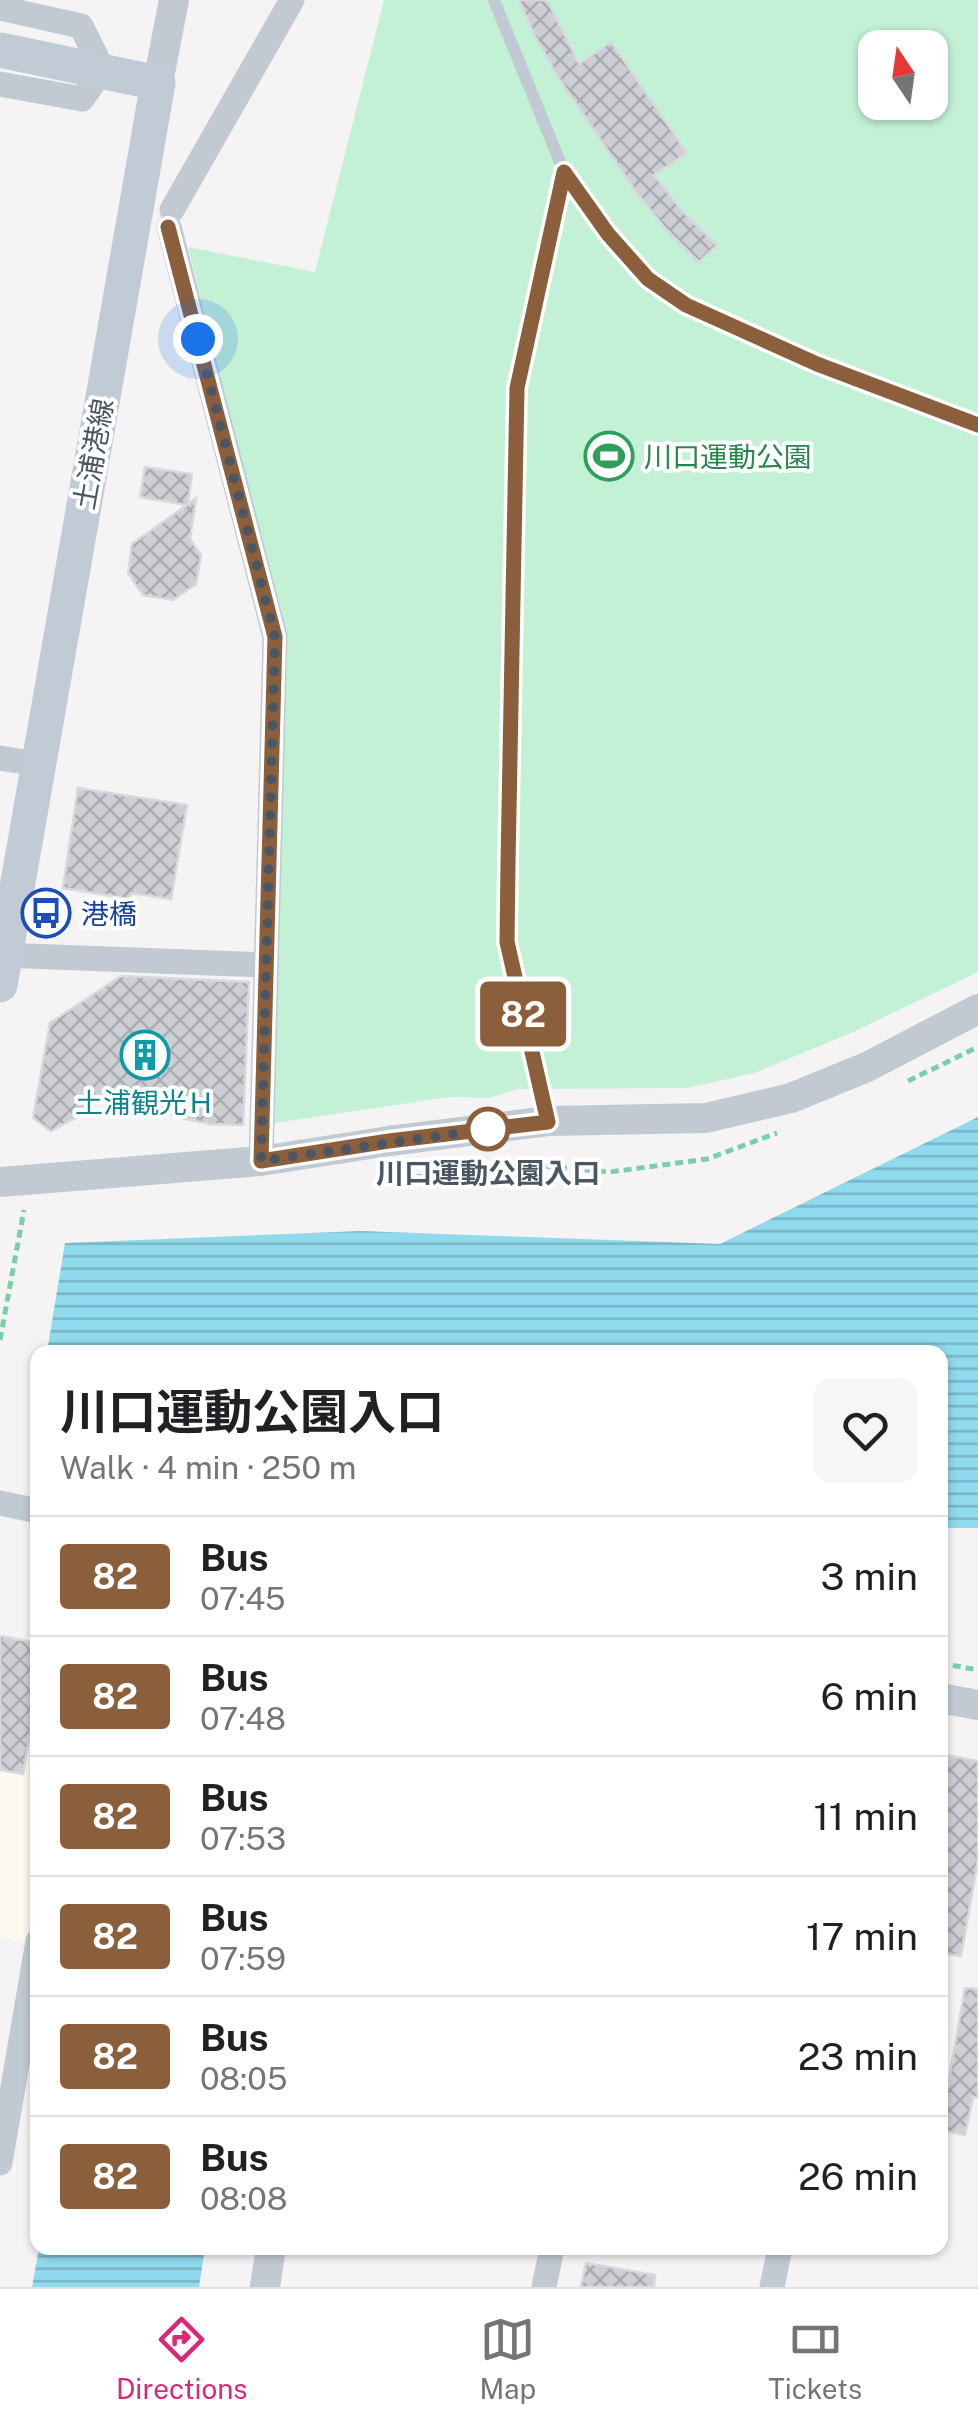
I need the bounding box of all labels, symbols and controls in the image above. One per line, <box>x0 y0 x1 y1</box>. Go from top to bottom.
north arrow <box>858 30 948 120</box>
map controls <box>858 30 948 120</box>
your location <box>173 314 223 364</box>
street label: 土浦港線 <box>67 396 119 512</box>
sports icon: 川口運動公園 <box>583 430 635 482</box>
place label: 川口運動公園 <box>644 440 812 473</box>
bus stop icon: 港橋 <box>20 887 72 939</box>
place label: 港橋 <box>81 897 137 930</box>
line badge: 82 <box>478 982 568 1046</box>
text: 82 <box>500 994 546 1035</box>
building icon: 土浦観光Ｈ <box>119 1029 171 1081</box>
place label: 土浦観光Ｈ <box>75 1086 215 1119</box>
marker: 川口運動公園入口 <box>467 1108 509 1150</box>
place label: 川口運動公園入口 <box>376 1156 600 1189</box>
button: heart <box>813 1378 918 1483</box>
text: 川口運動公園入口 <box>60 1383 444 1440</box>
text: Walk · 4 min · 250 m <box>60 1449 356 1486</box>
text: Bus <box>200 1535 269 1580</box>
text: 3 min <box>820 1554 918 1599</box>
text: 82 <box>92 1556 138 1597</box>
text: 07:45 <box>200 1580 286 1617</box>
text: Bus <box>200 1655 269 1700</box>
text: 6 min <box>821 1674 918 1719</box>
text: 82 <box>92 1676 138 1717</box>
text: 07:48 <box>200 1700 286 1737</box>
text: Bus <box>200 1775 269 1820</box>
text: 11 min <box>813 1794 918 1839</box>
text: 82 <box>92 1796 138 1837</box>
text: 07:53 <box>200 1820 286 1857</box>
text: Bus <box>200 1895 269 1940</box>
text: 17 min <box>806 1914 918 1959</box>
text: 82 <box>92 1916 138 1957</box>
text: 07:59 <box>200 1940 286 1977</box>
text: Bus <box>200 2015 269 2060</box>
text: 23 min <box>798 2034 918 2079</box>
text: 82 <box>92 2036 138 2077</box>
text: 08:05 <box>200 2060 287 2097</box>
text: Bus <box>200 2135 269 2180</box>
text: 26 min <box>798 2154 918 2199</box>
text: 82 <box>92 2156 138 2197</box>
text: 08:08 <box>200 2180 287 2217</box>
tab: Directions <box>116 2312 247 2405</box>
tab: Map <box>479 2312 536 2405</box>
tab: Tickets <box>768 2312 862 2405</box>

